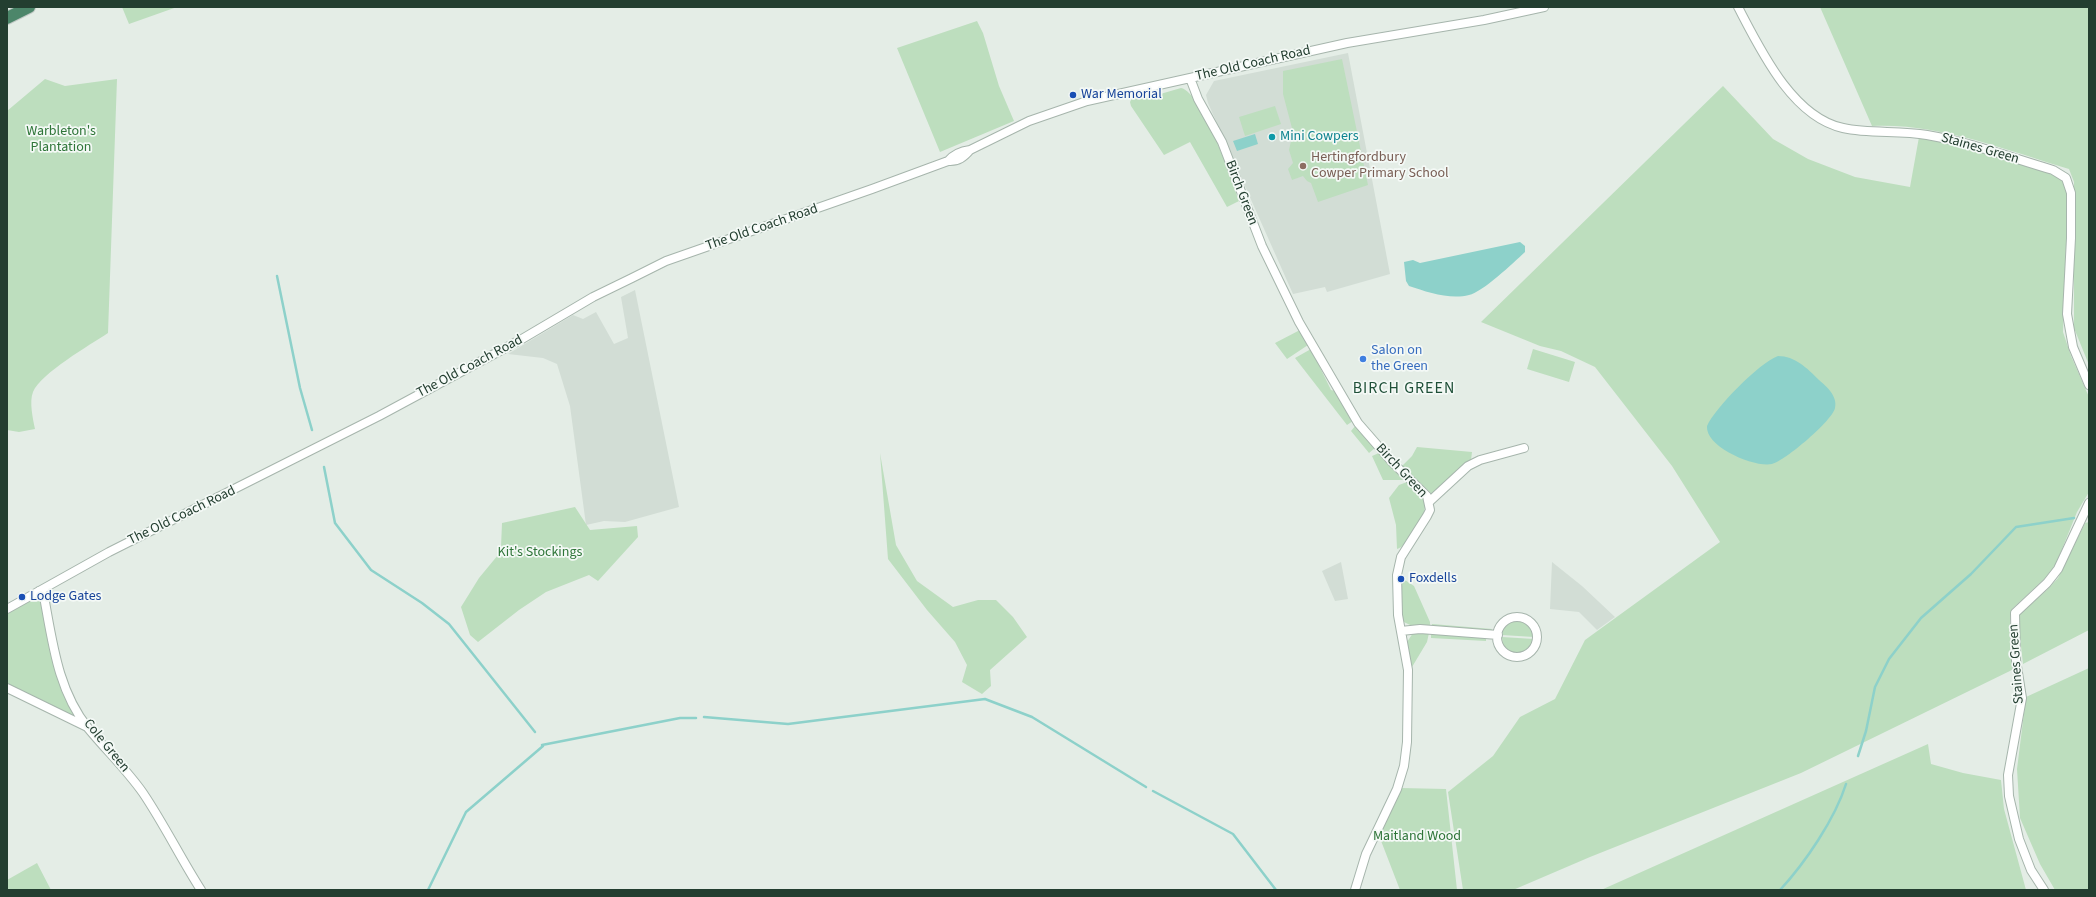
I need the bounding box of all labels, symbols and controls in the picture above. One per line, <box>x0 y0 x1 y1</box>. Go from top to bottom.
street label: The Old Coach Road <box>1194 43 1312 85</box>
place label: War Memorial <box>1081 87 1162 103</box>
marker: War Memorial <box>1068 90 1078 100</box>
park label: Warbleton's Plantation <box>26 124 96 156</box>
place label: Mini Cowpers <box>1280 129 1359 145</box>
street label: Staines Green <box>1939 130 2021 168</box>
marker: Mini Cowpers <box>1267 132 1277 142</box>
place label: Hertingfordbury Cowper Primary School <box>1311 150 1449 182</box>
street label: Birch Green <box>1221 158 1261 228</box>
marker: Hertingfordbury Cowper Primary School <box>1298 161 1308 171</box>
street label: The Old Coach Road <box>704 201 820 255</box>
street label: The Old Coach Road <box>414 332 526 402</box>
place label: Salon on the Green <box>1371 343 1428 376</box>
marker: Salon on the Green <box>1358 354 1368 364</box>
district label: BIRCH GREEN <box>1353 379 1455 399</box>
street label: Birch Green <box>1372 440 1430 502</box>
street label: The Old Coach Road <box>125 483 239 549</box>
park label: Kit's Stockings <box>498 545 582 561</box>
place label: Foxdells <box>1409 571 1457 587</box>
marker: Foxdells <box>1396 574 1406 584</box>
place label: Lodge Gates <box>30 589 101 605</box>
marker: Lodge Gates <box>17 592 27 602</box>
street label: Staines Green <box>2006 623 2028 705</box>
street label: Cole Green <box>79 716 133 776</box>
park label: Maitland Wood <box>1373 829 1461 845</box>

